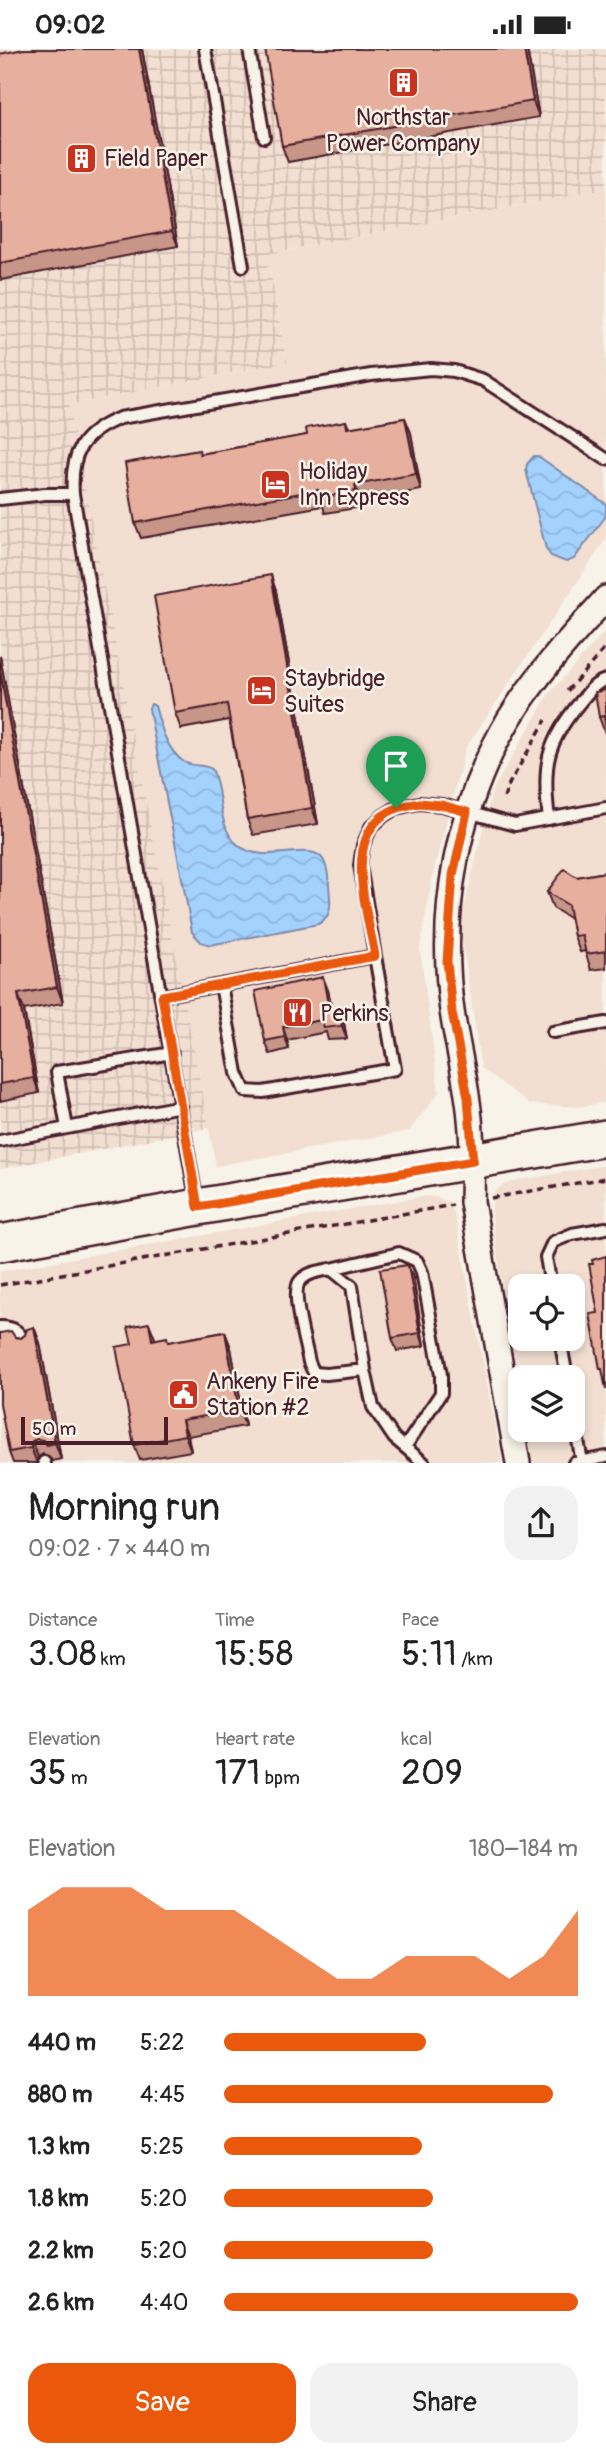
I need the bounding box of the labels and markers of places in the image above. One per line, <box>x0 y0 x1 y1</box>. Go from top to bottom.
building icon: Northstar Power Company <box>386 66 420 100</box>
place label: Northstar Power Company <box>326 103 480 158</box>
building icon: Field Paper <box>64 141 98 175</box>
place label: Field Paper <box>104 144 208 173</box>
place label: Holiday Inn Express <box>299 457 409 512</box>
hotel icon: Holiday Inn Express <box>259 467 293 501</box>
place label: Staybridge Suites <box>284 664 385 719</box>
hotel icon: Staybridge Suites <box>244 674 278 708</box>
pin <box>366 736 426 808</box>
restaurant icon: Perkins <box>280 996 314 1030</box>
place label: Perkins <box>320 999 389 1028</box>
place label: Ankeny Fire Station #2 <box>206 1367 319 1422</box>
public building icon: Ankeny Fire Station #2 <box>166 1377 200 1411</box>

